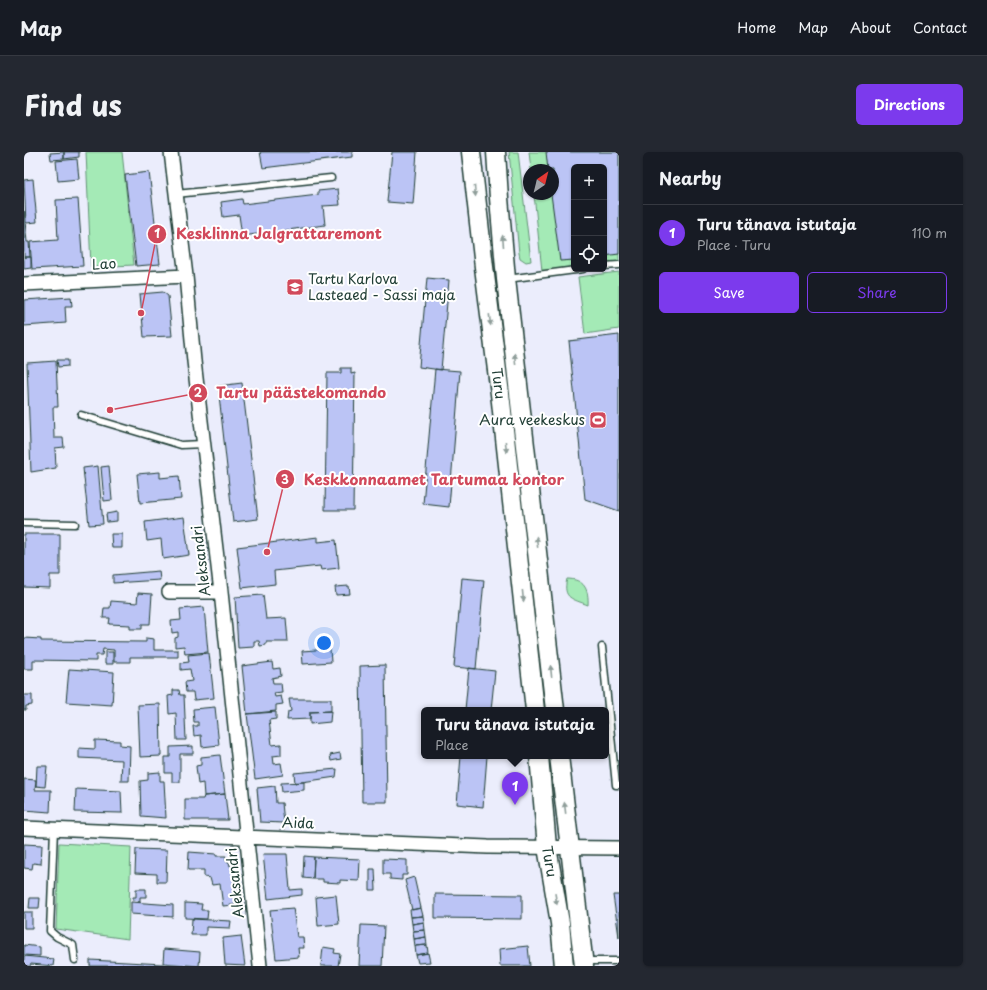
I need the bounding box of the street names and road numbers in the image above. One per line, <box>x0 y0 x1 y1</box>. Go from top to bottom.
street label: Lao <box>91 252 117 275</box>
street label: Turu <box>487 366 512 400</box>
street label: Aleksandri <box>186 524 215 598</box>
street label: Aida <box>282 811 315 834</box>
street label: Turu <box>537 844 563 879</box>
street label: Aleksandri <box>220 847 249 920</box>

